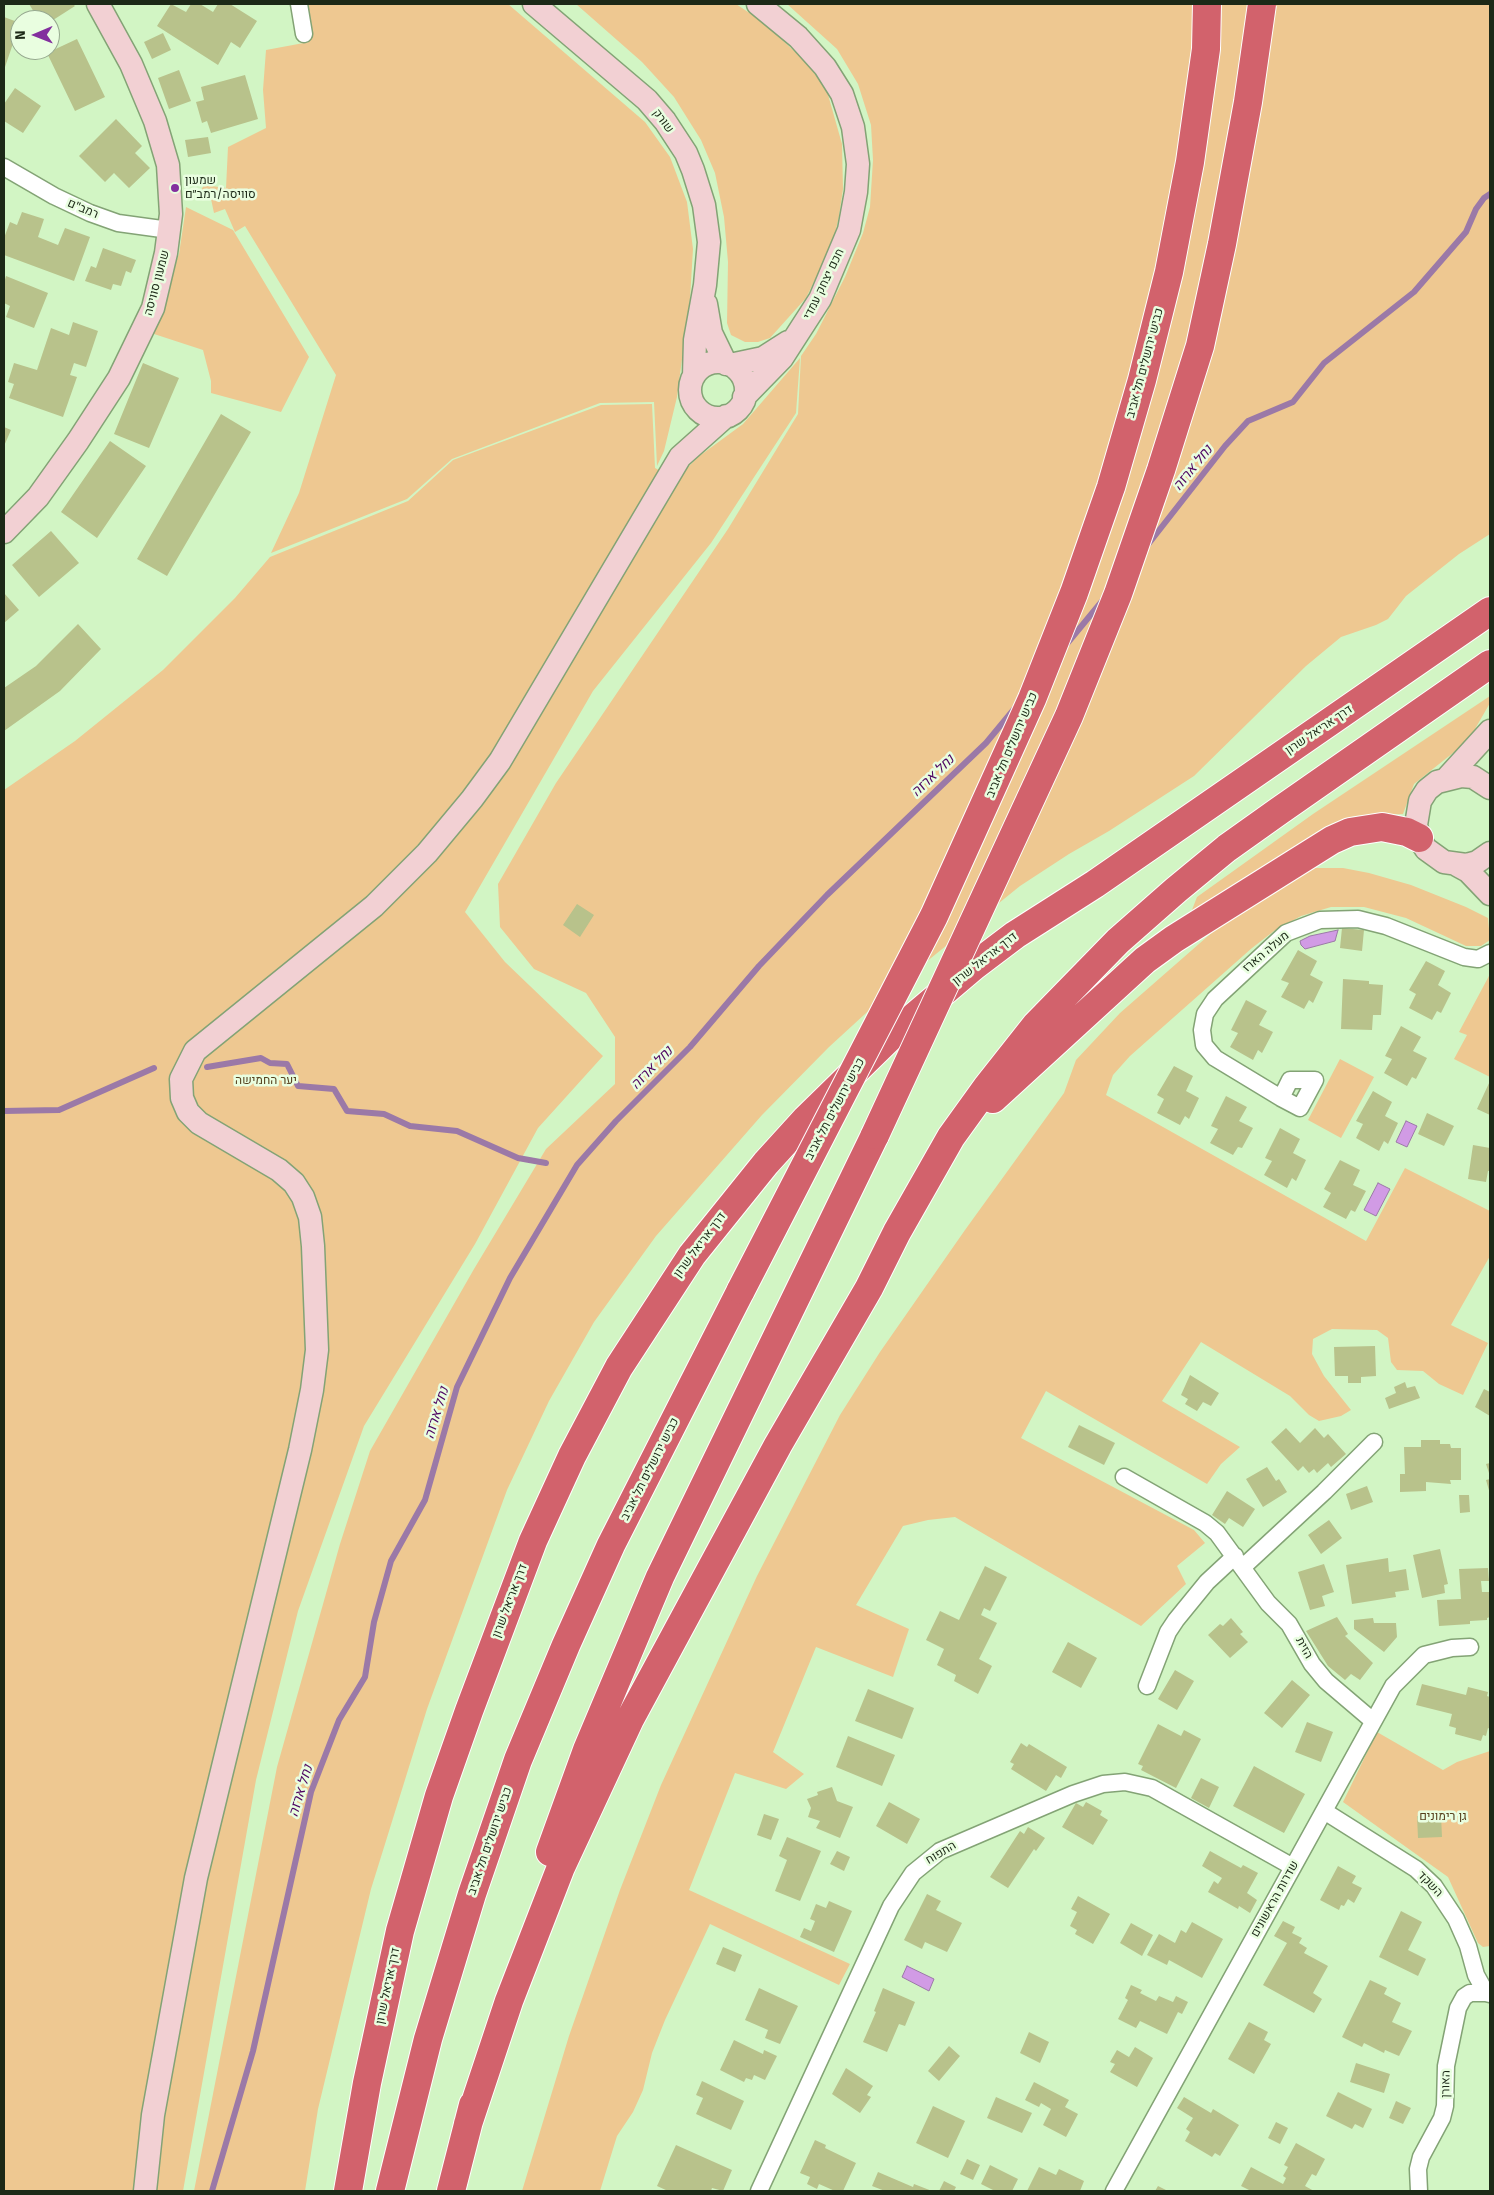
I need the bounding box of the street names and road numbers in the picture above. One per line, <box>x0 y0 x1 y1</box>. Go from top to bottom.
street label: שורק <box>649 106 677 136</box>
street label: רמב"ם <box>65 196 101 222</box>
street label: חכם יצחק עמדי <box>801 246 847 322</box>
street label: שמעון סוויסה <box>141 249 173 317</box>
street label: כביש ירושלים תל אביב <box>1123 307 1167 419</box>
street label: כביש ירושלים תל אביב <box>983 690 1041 800</box>
street label: דרך אריאל שרון <box>1283 702 1355 758</box>
street label: דרך אריאל שרון <box>950 929 1020 989</box>
street label: מעלה הארז <box>1240 929 1292 975</box>
street label: כביש ירושלים תל אביב <box>802 1056 868 1162</box>
street label: דרך אריאל שרון <box>671 1210 729 1280</box>
street label: כביש ירושלים תל אביב <box>618 1415 682 1523</box>
street label: דרך אריאל שרון <box>489 1562 531 1640</box>
street label: הזית <box>1292 1635 1316 1661</box>
street label: כביש ירושלים תל אביב <box>465 1785 515 1897</box>
street label: התפוח <box>923 1838 959 1868</box>
street label: שדרות הראשונים <box>1248 1858 1302 1940</box>
street label: השקד <box>1414 1868 1446 1900</box>
street label: דרך אריאל שרון <box>373 1946 403 2026</box>
street label: האורן <box>1439 2070 1453 2098</box>

